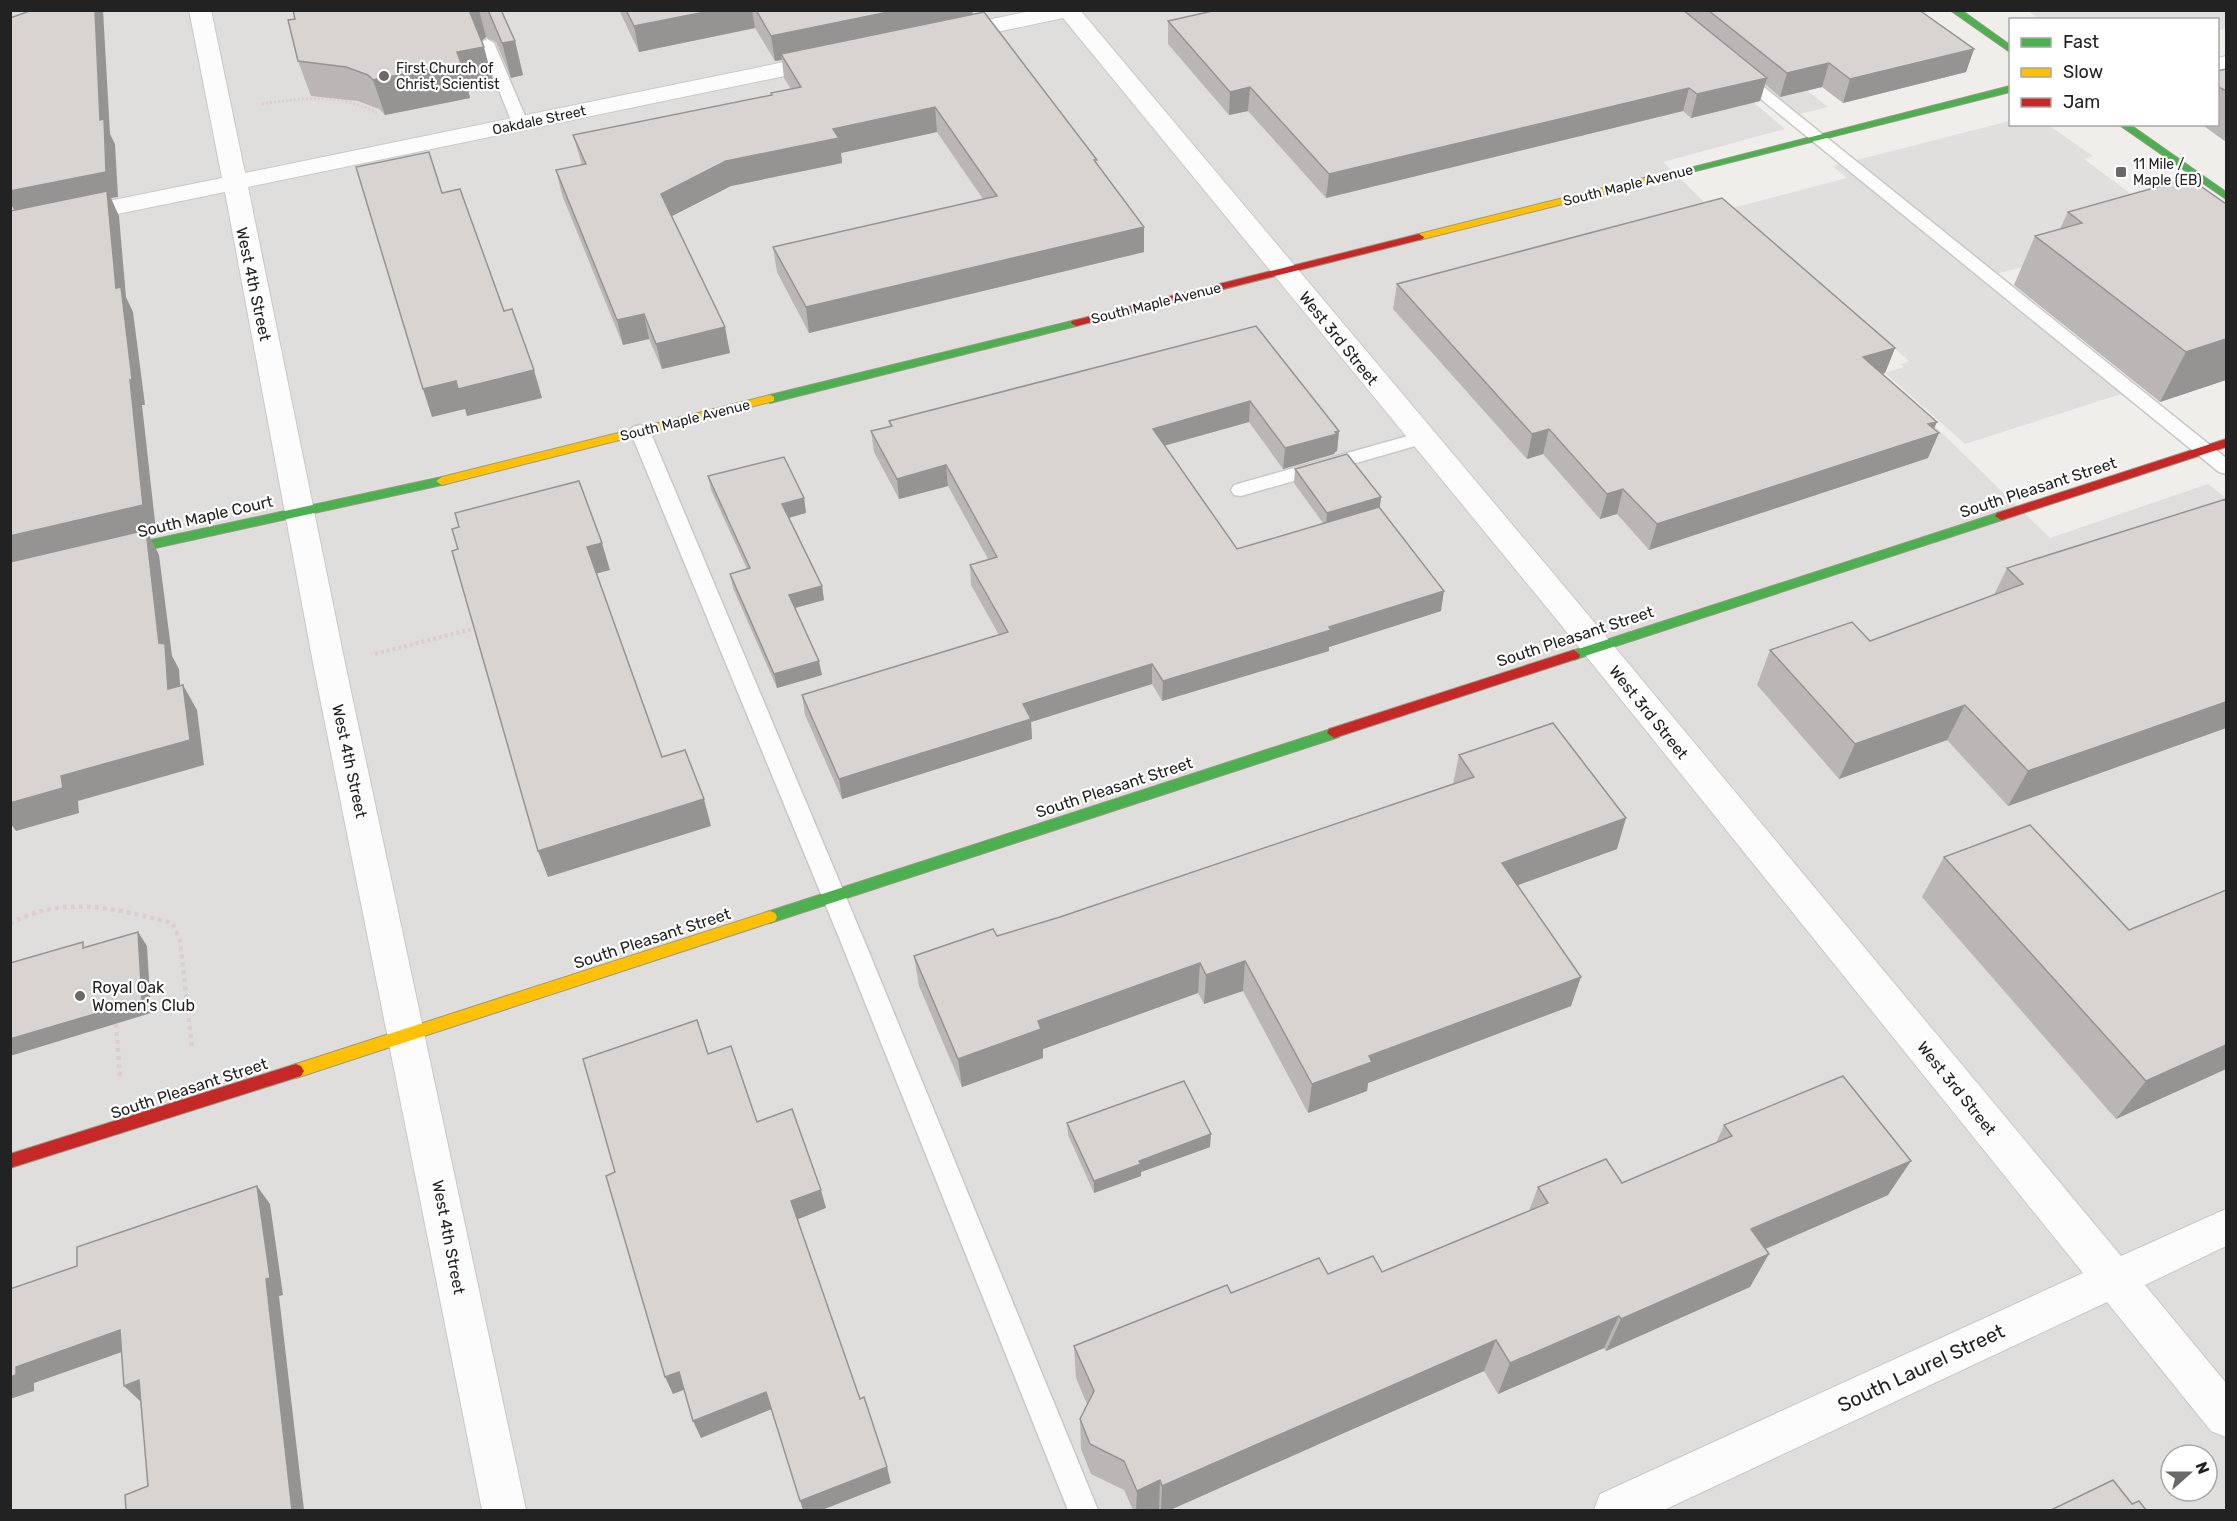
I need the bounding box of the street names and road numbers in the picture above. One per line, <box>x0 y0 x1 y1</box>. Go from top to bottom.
street label: Oakdale Street <box>491 102 588 139</box>
street label: South Maple Avenue <box>1561 161 1695 210</box>
street label: West 4th Street <box>232 225 275 343</box>
street label: South Maple Avenue <box>1089 279 1223 328</box>
street label: West 3rd Street <box>1295 288 1382 389</box>
street label: South Maple Avenue <box>618 396 752 445</box>
street label: South Pleasant Street <box>1957 453 2119 522</box>
street label: South Maple Court <box>136 492 275 541</box>
street label: South Pleasant Street <box>1494 602 1656 671</box>
street label: West 3rd Street <box>1605 662 1692 763</box>
street label: West 4th Street <box>328 702 371 820</box>
street label: South Pleasant Street <box>1033 753 1195 822</box>
street label: South Pleasant Street <box>571 904 733 973</box>
street label: West 3rd Street <box>1913 1038 2000 1139</box>
street label: South Pleasant Street <box>108 1054 270 1123</box>
street label: West 4th Street <box>428 1178 469 1296</box>
street label: South Laurel Street <box>1834 1319 2008 1417</box>

